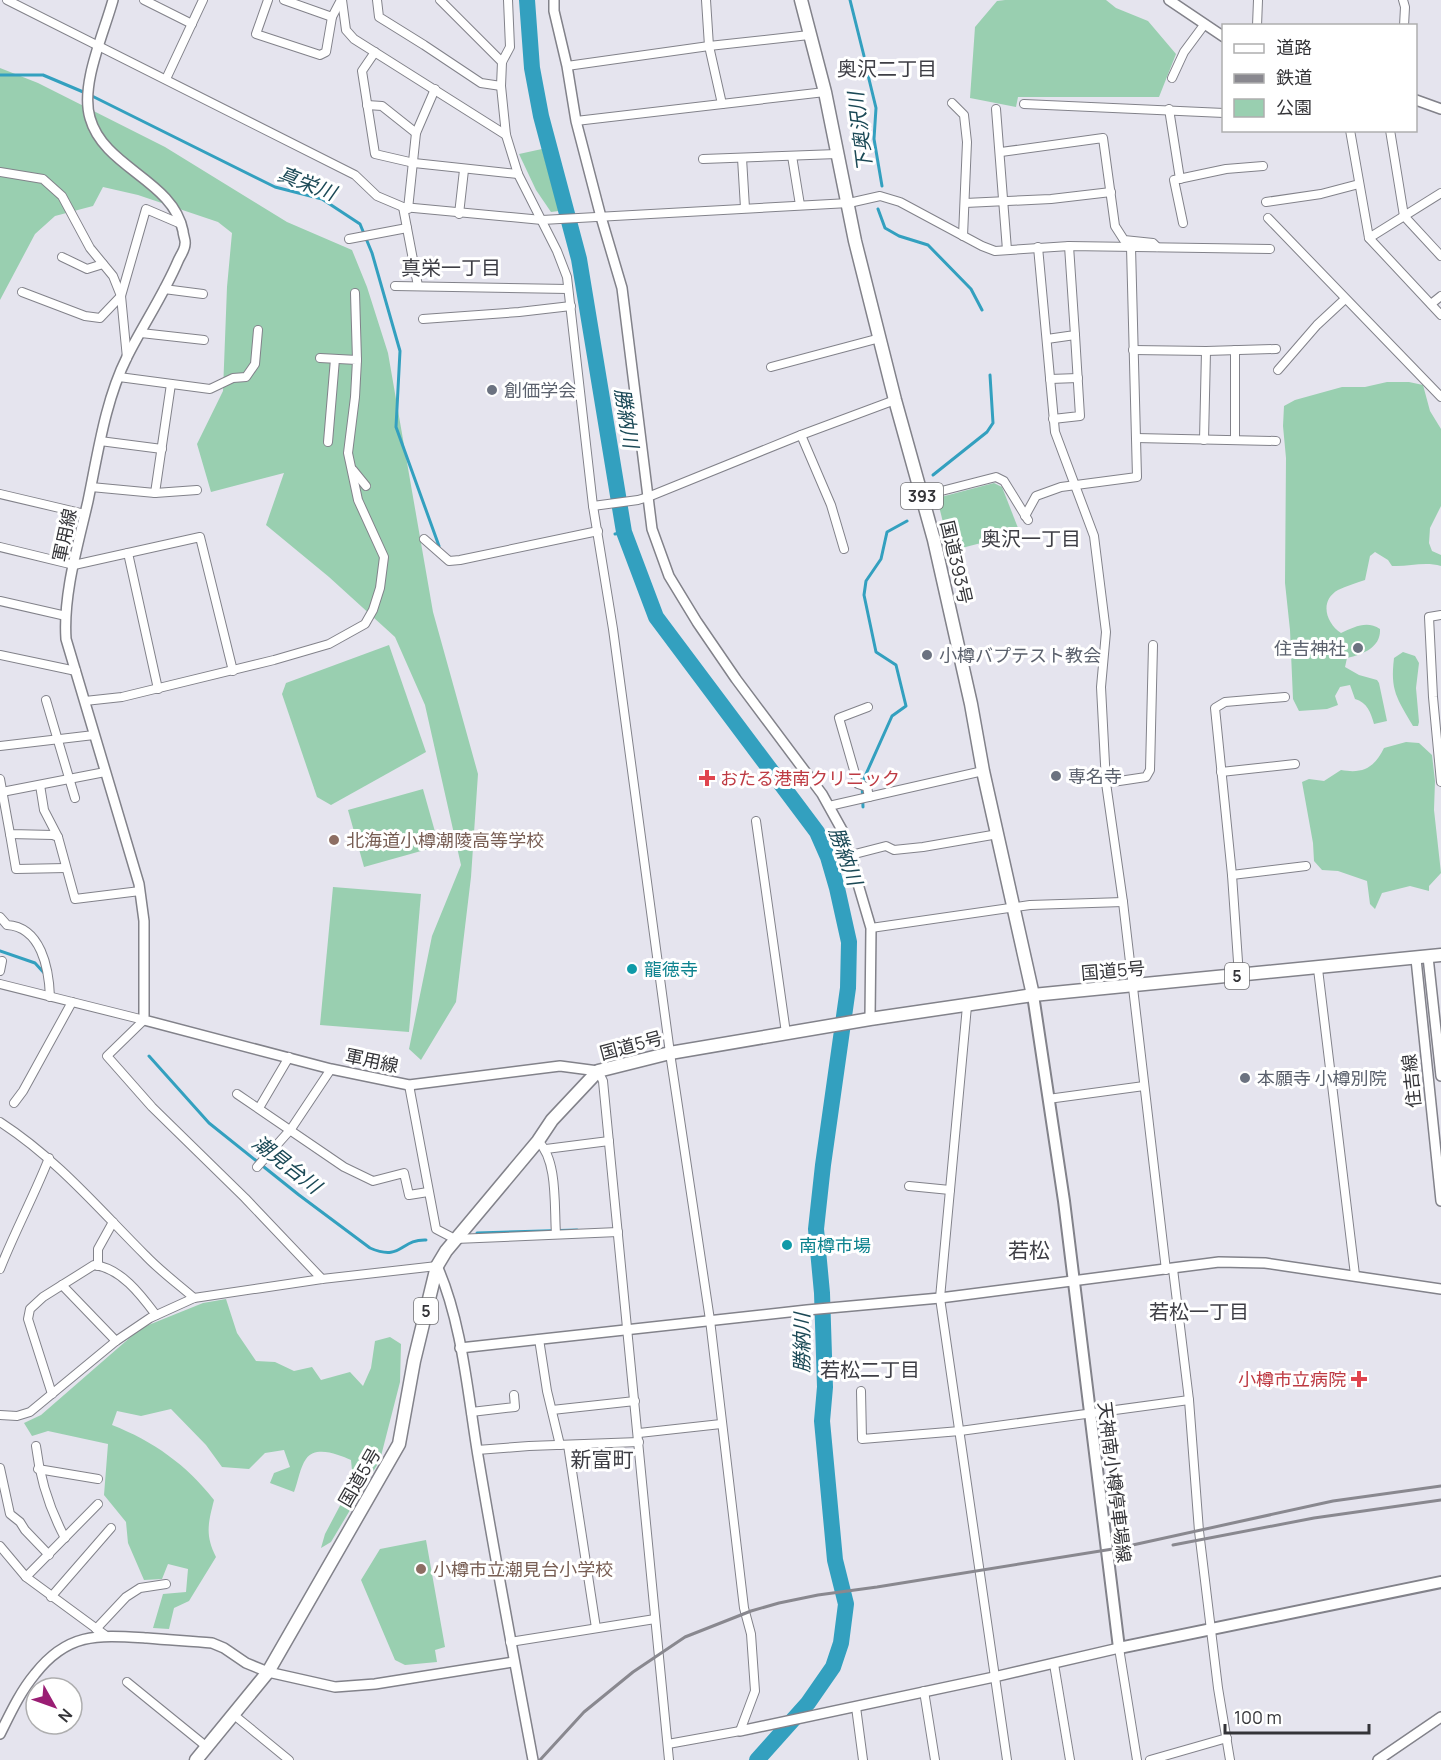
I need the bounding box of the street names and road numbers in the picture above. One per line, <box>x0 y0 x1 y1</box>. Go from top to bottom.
road number: 393 <box>901 483 943 509</box>
street label: 軍用線 <box>47 506 81 564</box>
street label: 国道393号 <box>936 518 978 606</box>
street label: 国道5号 <box>1080 955 1146 985</box>
road number: 5 <box>1225 963 1249 989</box>
street label: 国道5号 <box>597 1025 665 1065</box>
street label: 軍用線 <box>343 1043 401 1077</box>
street label: 住吉線 <box>1396 1053 1426 1109</box>
road number: 5 <box>414 1298 438 1324</box>
street label: 天神南小樽停車場線 <box>1093 1400 1137 1564</box>
street label: 国道5号 <box>333 1443 385 1511</box>

